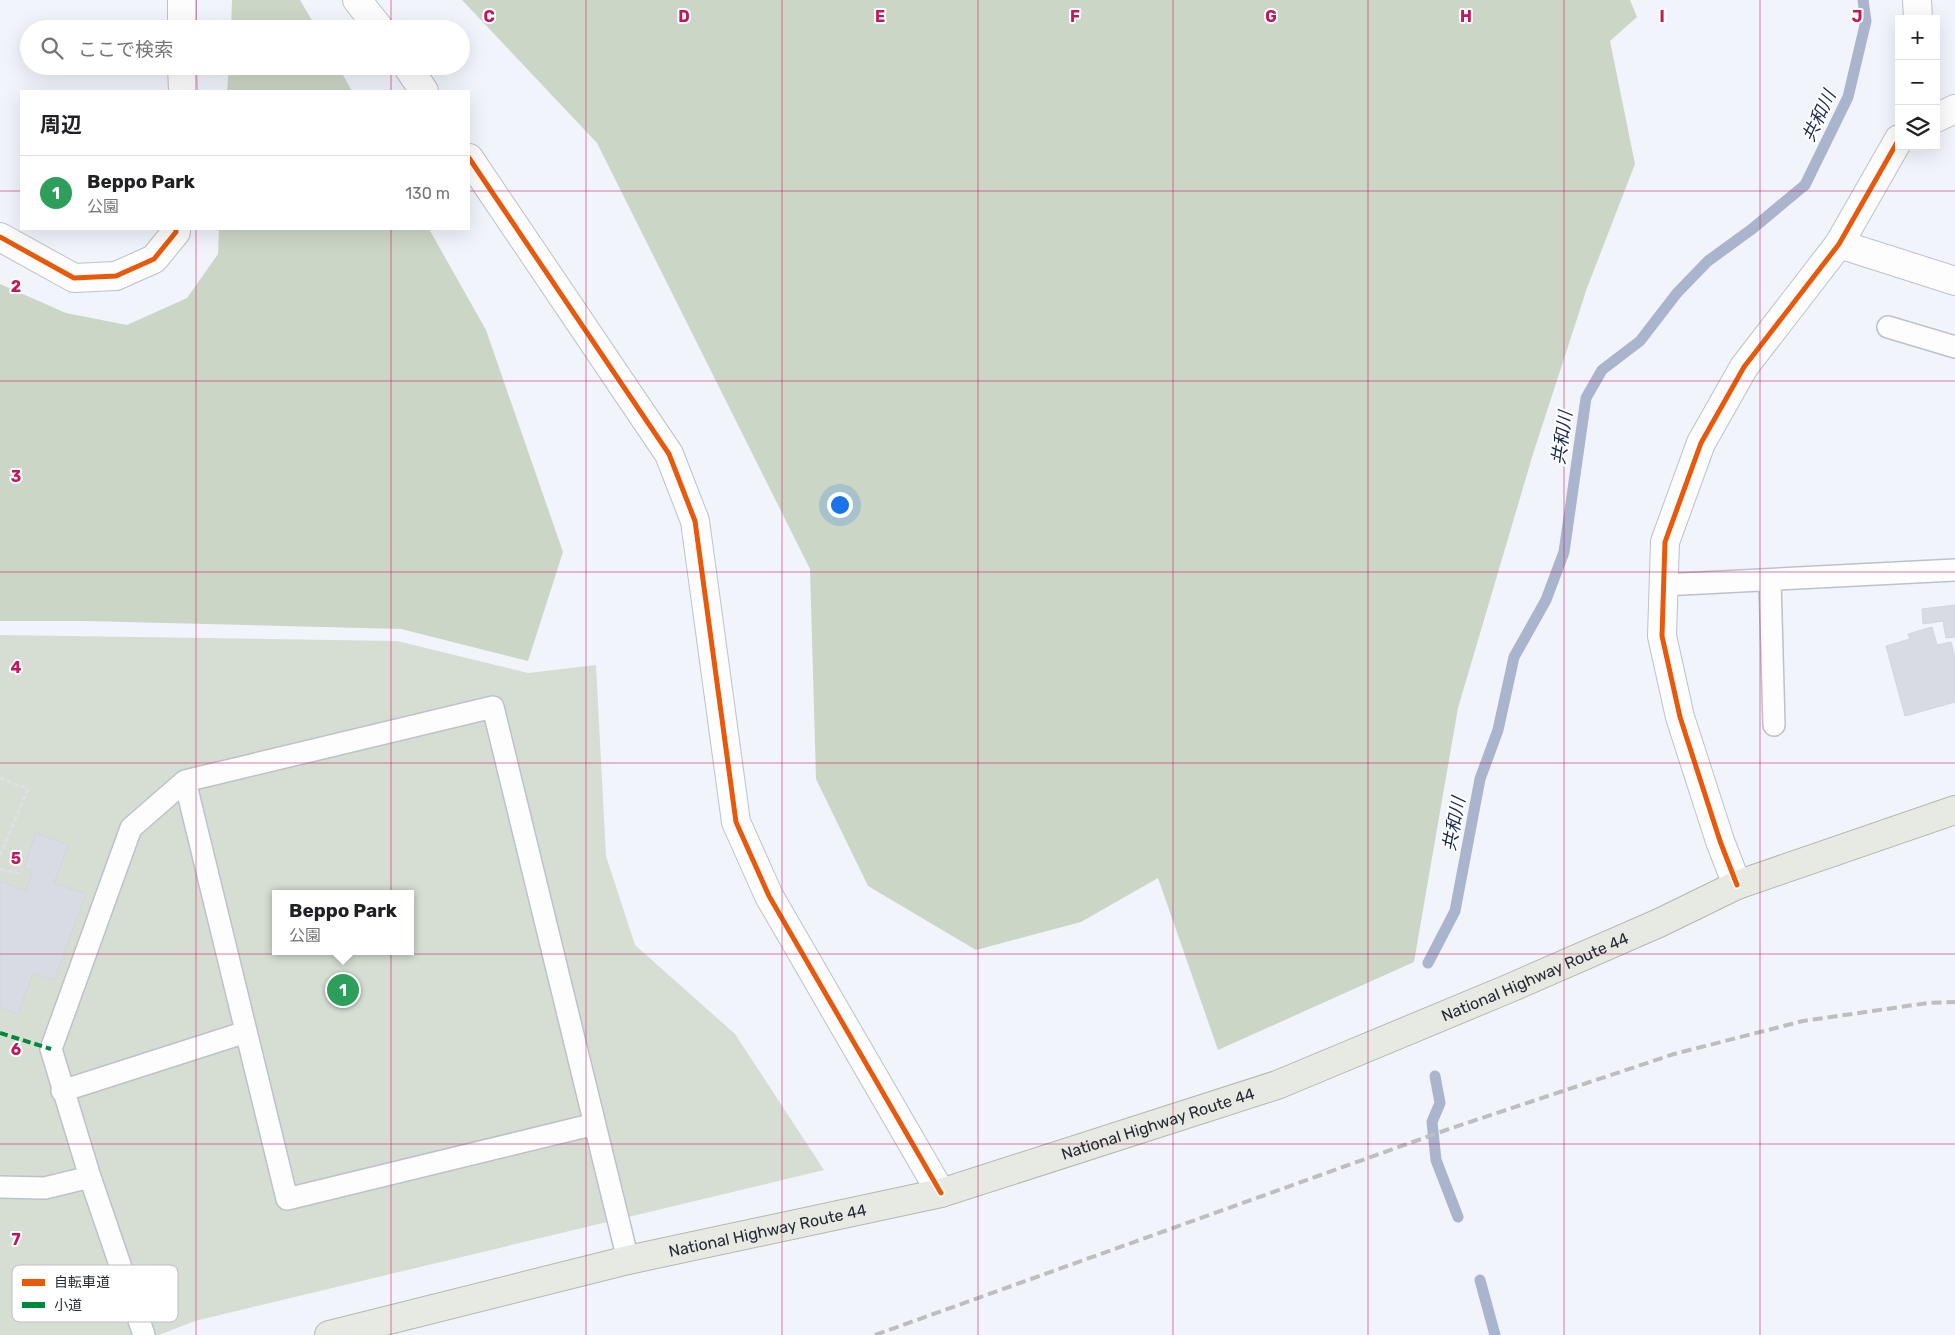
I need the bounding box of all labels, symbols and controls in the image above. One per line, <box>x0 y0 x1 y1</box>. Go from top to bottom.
text: C <box>483 7 495 26</box>
text: D <box>678 7 690 26</box>
text: E <box>875 7 885 26</box>
text: F <box>1070 7 1080 26</box>
text: G <box>1265 7 1277 26</box>
text: H <box>1460 7 1472 26</box>
text: I <box>1659 7 1665 26</box>
text: J <box>1852 7 1862 26</box>
map controls <box>1895 15 1940 150</box>
button: + <box>1895 15 1940 60</box>
search box <box>20 20 470 75</box>
icon: search <box>38 34 66 62</box>
text: ここで検索 <box>78 38 173 61</box>
button: − <box>1895 60 1940 105</box>
water label: 共和川 <box>1798 85 1841 145</box>
button: layers <box>1895 105 1940 150</box>
text: 周辺 <box>40 112 82 137</box>
text: Beppo Park <box>87 170 195 193</box>
text: 1 <box>52 184 60 203</box>
text: 130 m <box>405 184 450 203</box>
text: 公園 <box>87 197 119 216</box>
text: 2 <box>11 277 21 296</box>
water label: 共和川 <box>1547 408 1577 466</box>
text: 3 <box>11 467 21 486</box>
your location <box>827 492 853 518</box>
text: 4 <box>11 658 22 677</box>
water label: 共和川 <box>1438 793 1470 853</box>
text: 5 <box>11 849 21 868</box>
popup <box>272 890 414 955</box>
text: Beppo Park <box>289 899 397 922</box>
text: 公園 <box>289 926 321 945</box>
street label: National Highway Route 44 <box>1439 928 1632 1026</box>
pin: 1 <box>327 971 359 1009</box>
text: 6 <box>11 1040 21 1059</box>
street label: National Highway Route 44 <box>1059 1084 1257 1164</box>
street label: National Highway Route 44 <box>667 1200 868 1261</box>
text: 7 <box>11 1230 21 1249</box>
legend <box>12 1265 178 1322</box>
text: 自転車道 <box>54 1274 110 1291</box>
text: 小道 <box>54 1297 82 1314</box>

